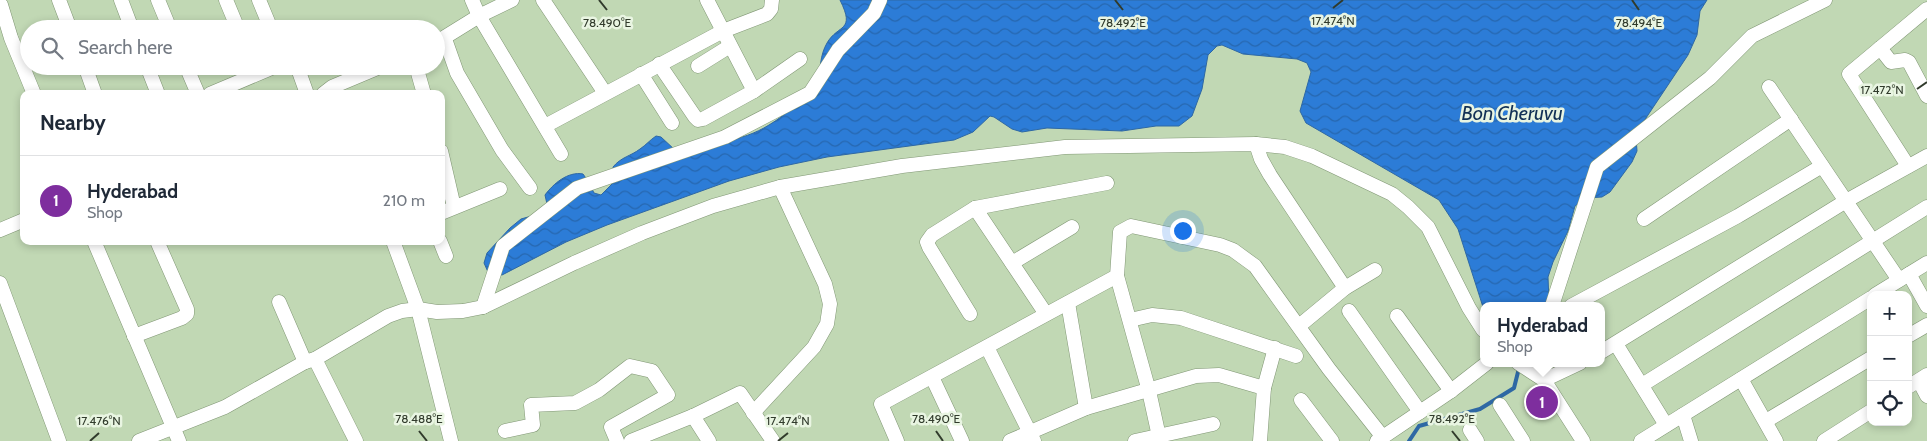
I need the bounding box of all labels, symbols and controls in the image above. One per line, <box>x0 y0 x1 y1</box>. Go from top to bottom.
text: 17.474°N <box>1311 13 1355 28</box>
text: 78.490°E <box>583 15 631 30</box>
text: 78.492°E <box>1100 15 1146 30</box>
text: 78.494°E <box>1616 15 1663 30</box>
search box <box>20 20 445 75</box>
icon: search <box>38 34 66 62</box>
text: Search here <box>78 36 172 59</box>
text: 17.472°N <box>1860 82 1904 97</box>
water label: Bon Cheruvu <box>1461 101 1563 125</box>
text: Nearby <box>40 110 106 135</box>
text: Hyderabad <box>87 180 178 203</box>
text: 1 <box>53 191 59 210</box>
text: 210 m <box>383 191 425 210</box>
text: Shop <box>87 203 123 222</box>
your location <box>1170 218 1196 244</box>
map controls <box>1867 291 1912 426</box>
button: + <box>1867 291 1912 336</box>
popup <box>1480 302 1605 367</box>
text: Hyderabad <box>1497 314 1588 337</box>
button: − <box>1867 336 1912 381</box>
text: Shop <box>1497 337 1533 356</box>
button: locate <box>1867 381 1912 426</box>
pin: 1 <box>1526 383 1558 421</box>
text: 78.488°E <box>395 411 443 426</box>
text: 78.490°E <box>912 411 960 426</box>
text: 78.492°E <box>1429 411 1475 426</box>
text: 17.476°N <box>77 413 121 428</box>
text: 17.474°N <box>766 413 810 428</box>

